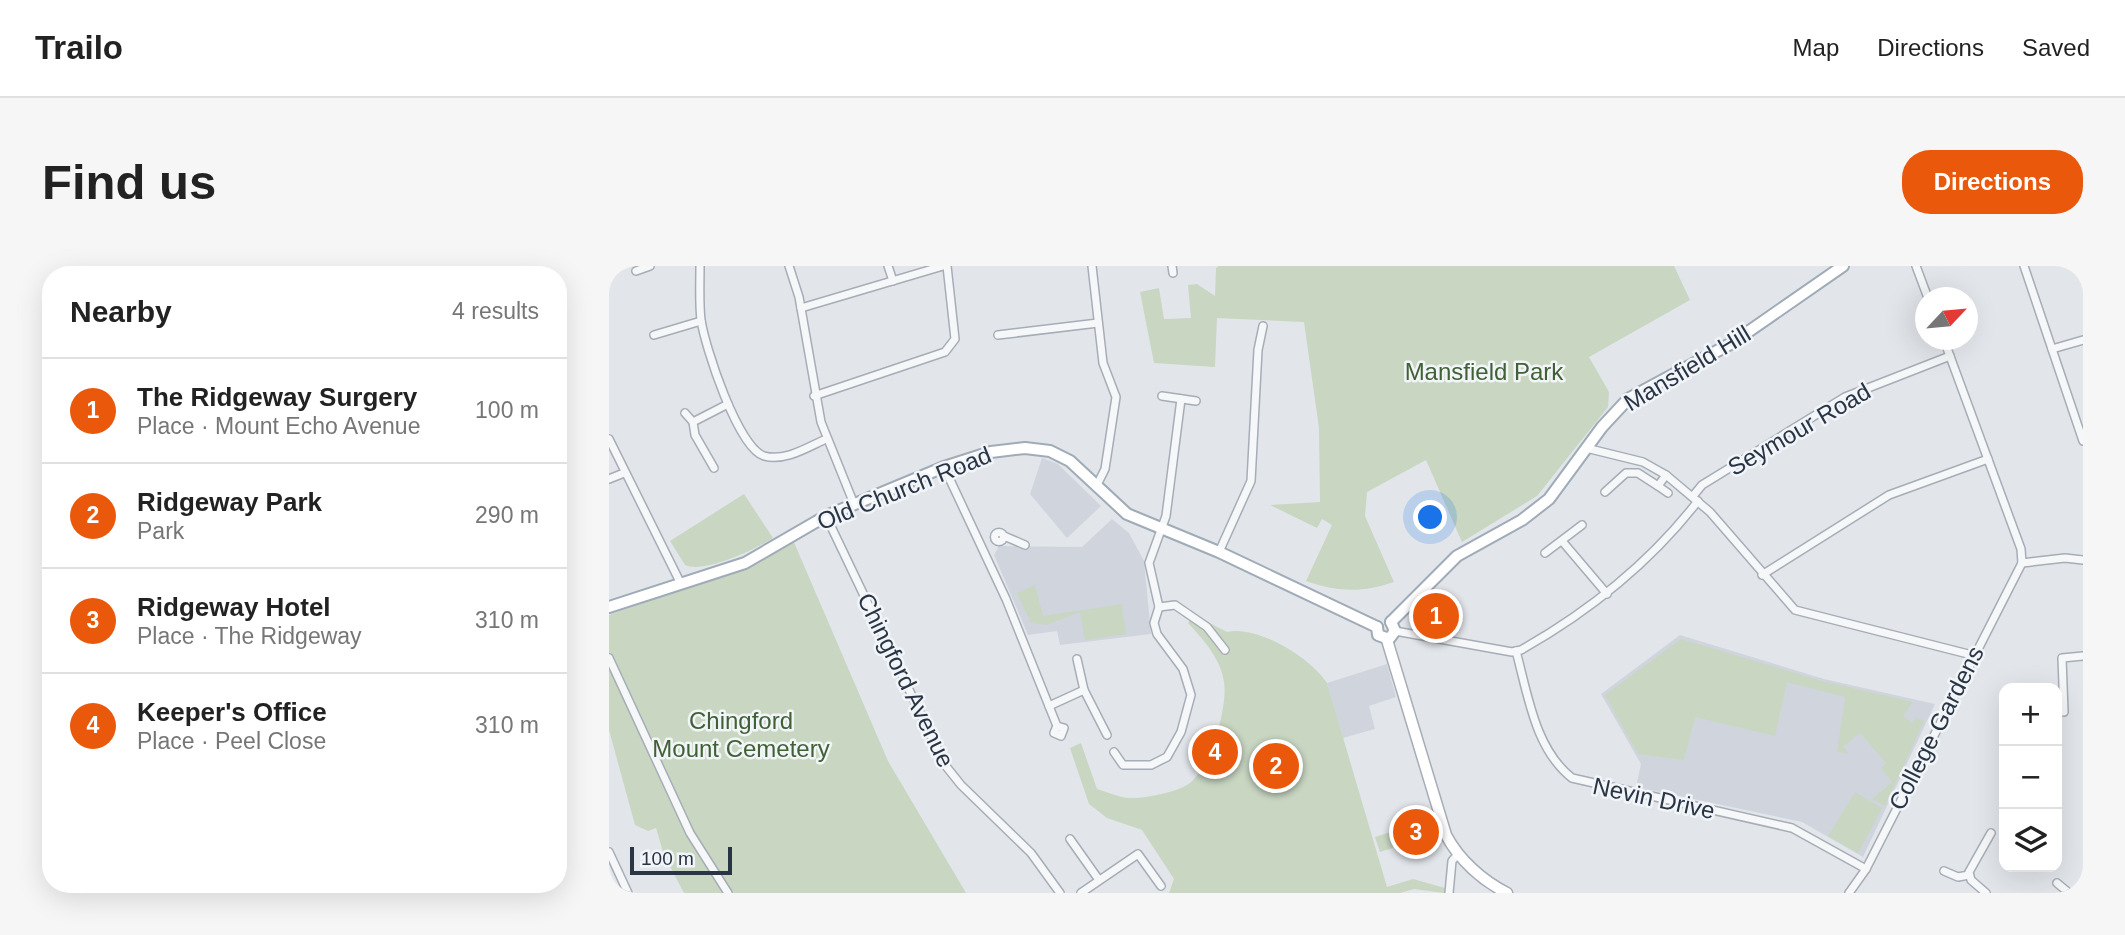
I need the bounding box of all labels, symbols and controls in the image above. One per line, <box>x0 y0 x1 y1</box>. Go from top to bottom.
text: Trailo <box>35 29 123 66</box>
text: Map <box>1793 34 1839 61</box>
text: Directions <box>1877 34 1984 61</box>
text: Saved <box>2022 34 2090 61</box>
button: Directions <box>1902 150 2083 214</box>
text: Find us <box>42 155 216 209</box>
north arrow <box>1915 287 1978 350</box>
text: Nearby <box>70 295 172 328</box>
text: 4 results <box>452 298 539 324</box>
street label: Mansfield Hill <box>1619 320 1755 416</box>
park label: Mansfield Park <box>1405 358 1564 385</box>
street label: Seymour Road <box>1723 377 1875 481</box>
text: The Ridgeway Surgery <box>137 382 417 412</box>
text: 1 <box>87 397 99 423</box>
text: 100 m <box>475 397 539 423</box>
text: Place · Mount Echo Avenue <box>137 413 420 439</box>
street label: Old Church Road <box>813 441 995 535</box>
text: Ridgeway Park <box>137 487 322 517</box>
your location <box>1413 500 1447 534</box>
text: 2 <box>87 502 99 528</box>
text: 290 m <box>475 502 539 528</box>
text: Park <box>137 518 184 544</box>
street label: Chingford Avenue <box>852 589 960 771</box>
pin: 1 <box>1413 590 1459 642</box>
text: Ridgeway Hotel <box>137 592 331 622</box>
text: 3 <box>87 607 99 633</box>
text: 310 m <box>475 607 539 633</box>
text: Place · The Ridgeway <box>137 623 362 649</box>
street label: College Gardens <box>1883 642 1989 814</box>
map controls <box>1999 683 2062 872</box>
button: + <box>1999 683 2062 746</box>
text: Keeper's Office <box>137 697 327 727</box>
park label: Chingford Mount Cemetery <box>652 707 830 762</box>
text: 4 <box>87 712 99 738</box>
text: 310 m <box>475 712 539 738</box>
pin: 4 <box>1192 726 1238 778</box>
text: Place · Peel Close <box>137 728 326 754</box>
pin: 2 <box>1253 740 1299 792</box>
button: − <box>1999 746 2062 809</box>
street label: Nevin Drive <box>1591 772 1717 824</box>
pin: 3 <box>1393 806 1439 858</box>
button: layers <box>1999 809 2062 872</box>
scale bar <box>630 844 731 876</box>
text: 100 m <box>641 848 694 869</box>

